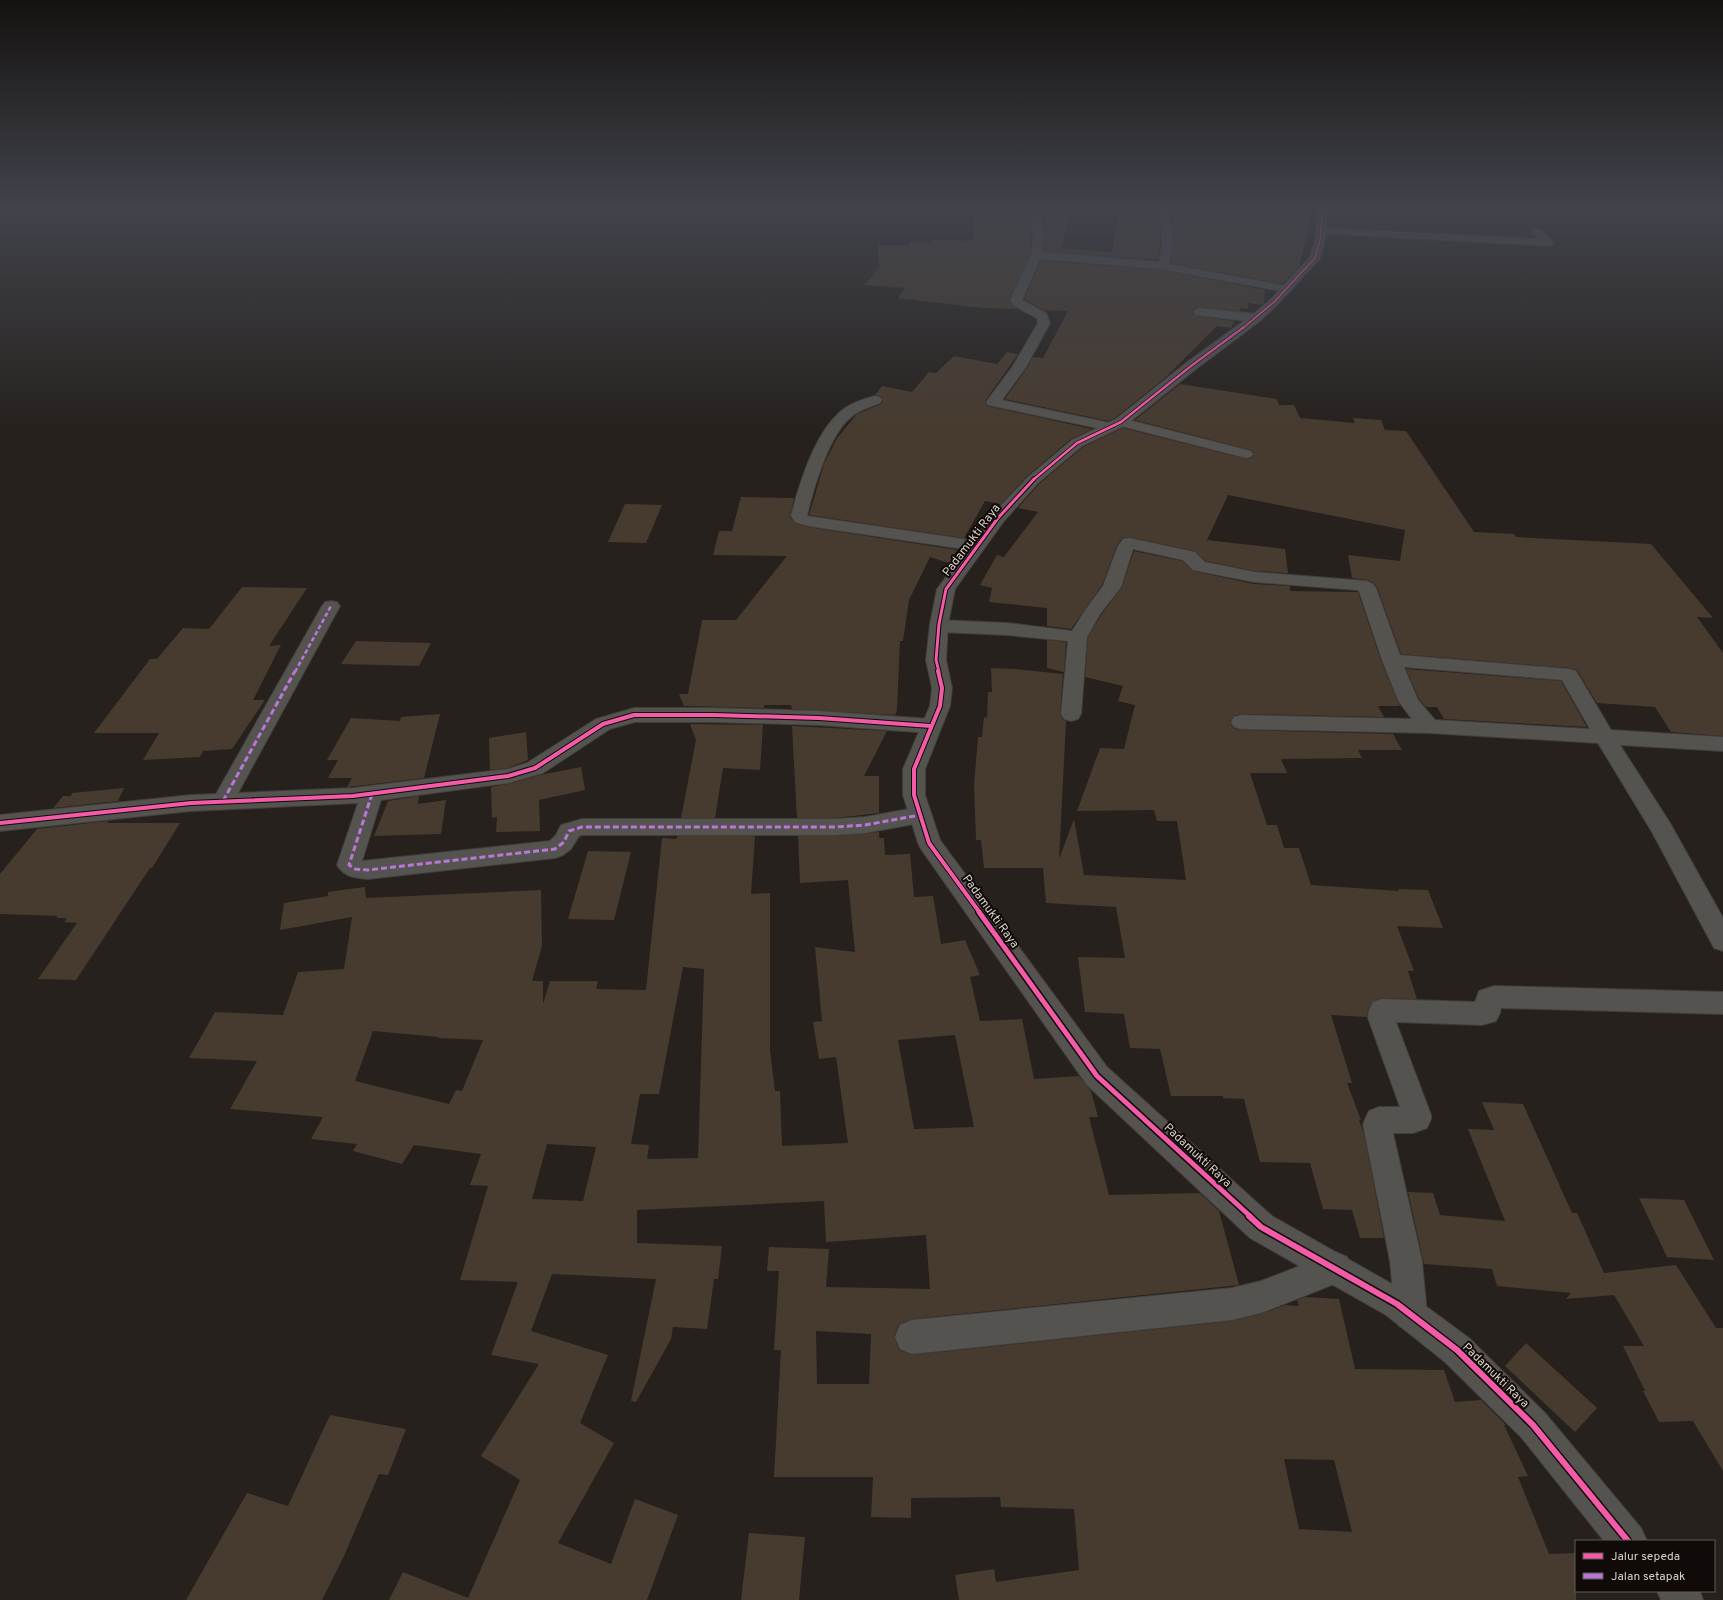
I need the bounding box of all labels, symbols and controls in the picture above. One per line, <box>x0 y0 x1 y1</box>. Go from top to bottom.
street label: Padamukti Raya <box>939 501 1004 580</box>
street label: Padamukti Raya <box>958 872 1022 951</box>
street label: Padamukti Raya <box>1160 1120 1235 1191</box>
street label: Padamukti Raya <box>1458 1340 1532 1412</box>
legend <box>1575 1540 1715 1592</box>
text: Jalur sepeda <box>1611 1549 1680 1565</box>
text: Jalan setapak <box>1611 1569 1685 1585</box>

